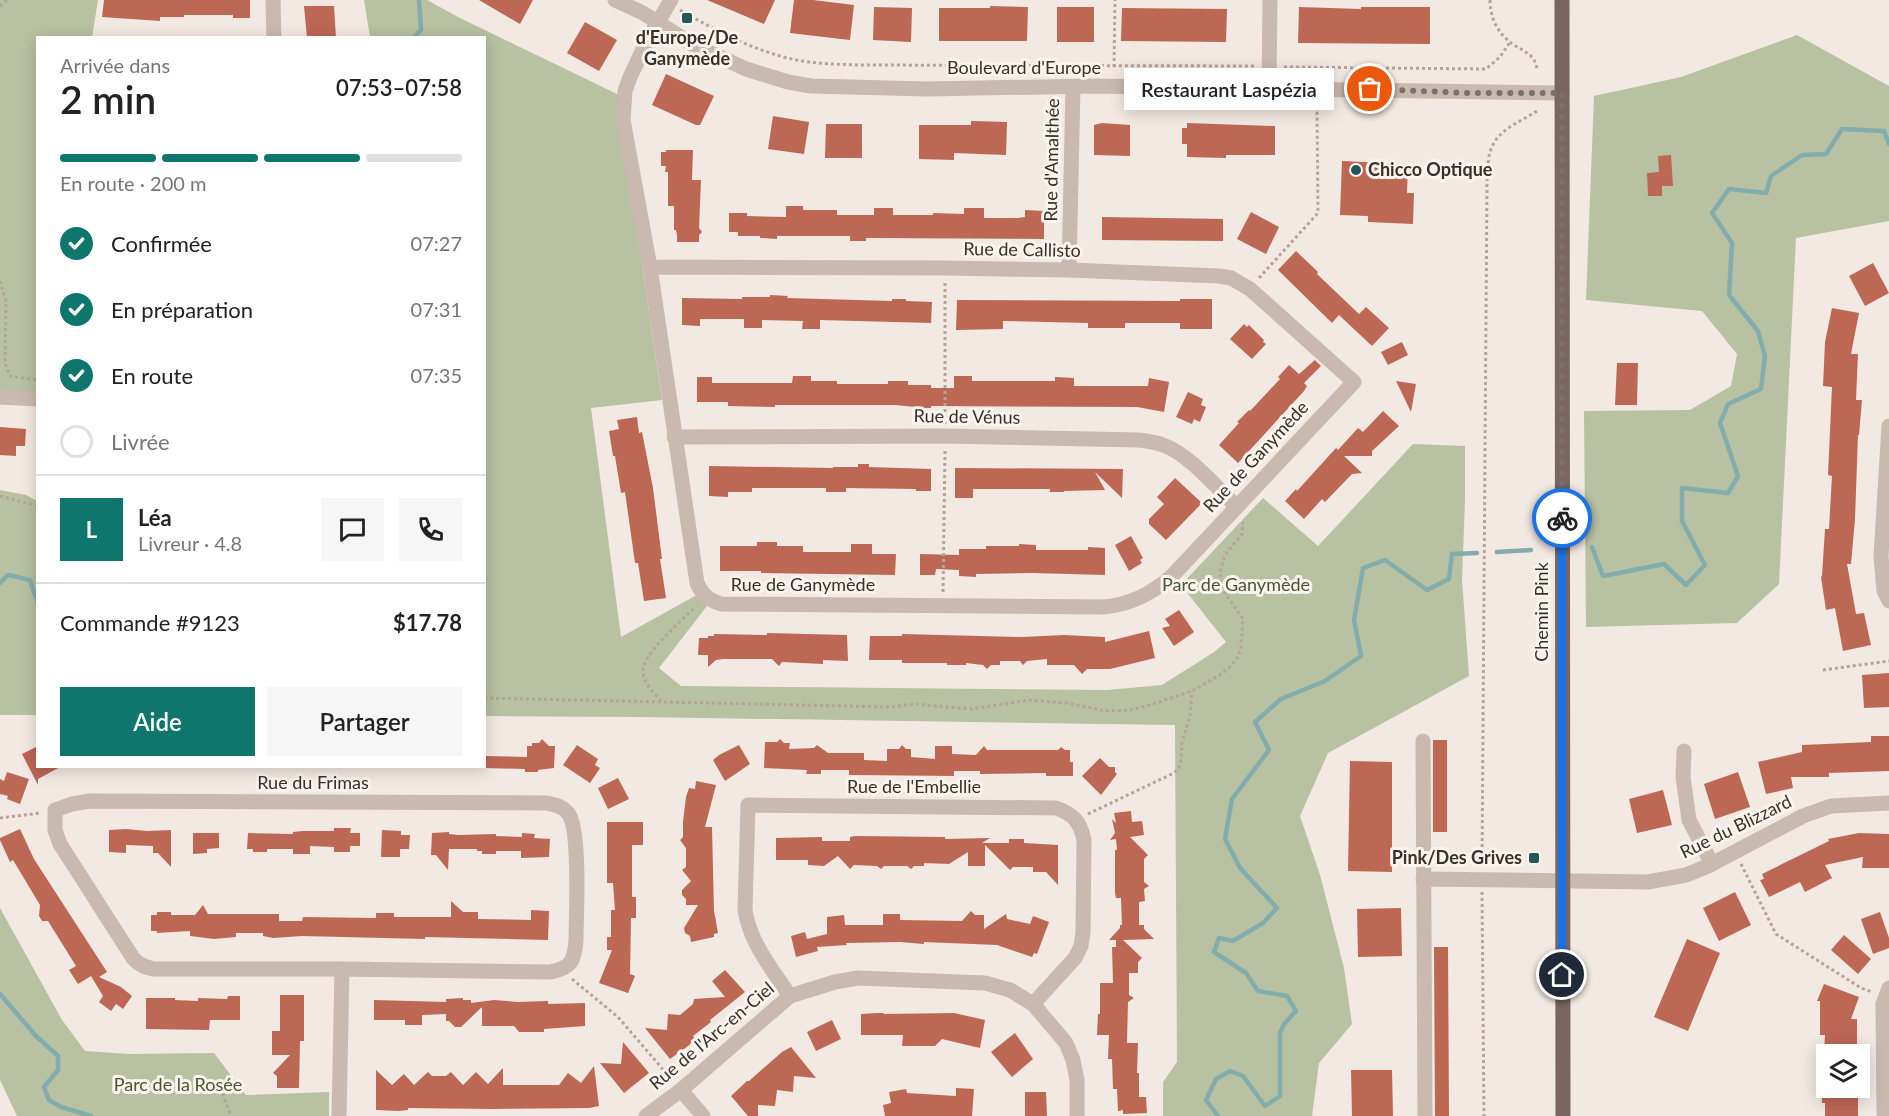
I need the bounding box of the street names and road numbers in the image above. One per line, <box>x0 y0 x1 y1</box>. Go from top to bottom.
street label: Boulevard d'Europe <box>947 56 1101 78</box>
street label: Rue d'Amalthée <box>1039 98 1063 222</box>
street label: Rue de Callisto <box>963 237 1081 261</box>
street label: Rue de Ganymède <box>1198 396 1313 517</box>
street label: Rue de Vénus <box>913 404 1021 428</box>
street label: Chemin Pink <box>1530 561 1552 662</box>
street label: Rue de Ganymède <box>731 573 875 595</box>
street label: Rue du Frimas <box>257 771 369 793</box>
street label: Rue de l'Embellie <box>847 775 981 797</box>
street label: Rue du Blizzard <box>1676 790 1795 863</box>
street label: Rue de l'Arc-en-Ciel <box>645 977 778 1094</box>

